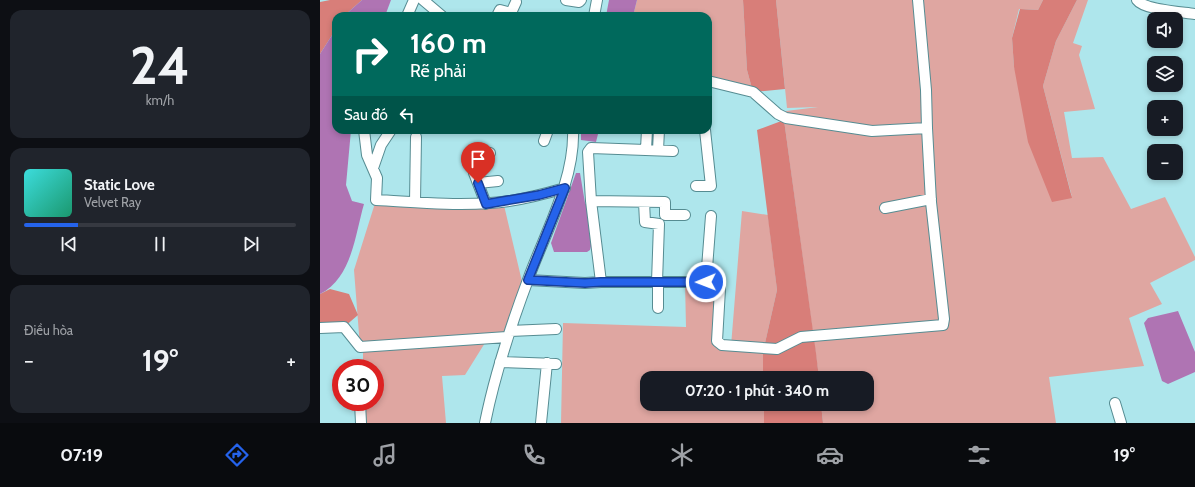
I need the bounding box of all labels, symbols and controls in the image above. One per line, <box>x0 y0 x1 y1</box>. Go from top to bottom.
map controls <box>1147 12 1183 180</box>
button: sound <box>1147 12 1183 48</box>
text: 160 m <box>410 26 486 60</box>
icon: right <box>344 28 396 80</box>
text: 24 <box>130 34 190 97</box>
button: layers <box>1147 56 1183 92</box>
text: Rẽ phải <box>410 60 466 82</box>
text: km/h <box>146 92 174 108</box>
button: + <box>1147 100 1183 136</box>
icon: left <box>396 104 418 126</box>
text: Sau đó <box>344 106 388 124</box>
pin <box>461 142 495 183</box>
button: − <box>1147 144 1183 180</box>
icon: arrive <box>467 148 489 170</box>
text: Static Love <box>84 176 155 194</box>
text: Velvet Ray <box>84 194 141 210</box>
icon: previous <box>58 233 80 255</box>
icon: pause <box>149 233 171 255</box>
icon: next <box>240 233 262 255</box>
position arrow <box>685 261 727 303</box>
text: Điều hòa <box>24 322 73 338</box>
text: 19° <box>142 342 178 379</box>
text: − <box>24 347 34 374</box>
text: + <box>286 347 296 374</box>
speed limit sign: 30 <box>332 359 384 411</box>
text: 07:20 · 1 phút · 340 m <box>685 382 829 400</box>
icon: directions <box>223 441 251 469</box>
icon: music <box>371 441 399 469</box>
icon: phone <box>520 441 548 469</box>
icon: climate <box>668 441 696 469</box>
icon: car <box>816 441 844 469</box>
icon: filters <box>965 441 993 469</box>
text: 07:19 <box>60 444 103 466</box>
text: 19° <box>1113 444 1135 466</box>

